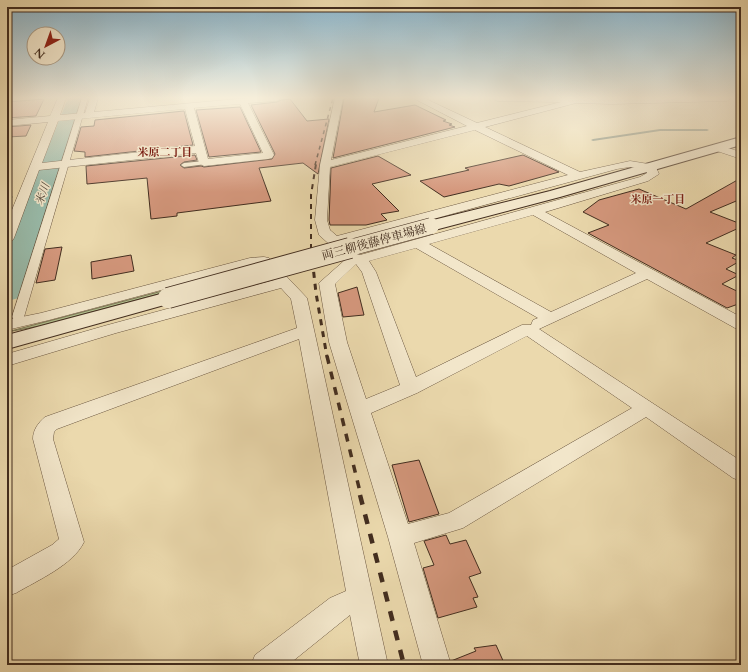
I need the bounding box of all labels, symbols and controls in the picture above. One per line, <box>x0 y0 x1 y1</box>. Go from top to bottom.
north arrow <box>26 26 66 66</box>
text: N <box>31 44 48 62</box>
district label: 米原二丁目 <box>138 145 193 160</box>
water label: 米川 <box>32 180 54 207</box>
district label: 米原一丁目 <box>631 192 686 207</box>
street label: 両三柳後藤停車場線 <box>320 220 428 264</box>

